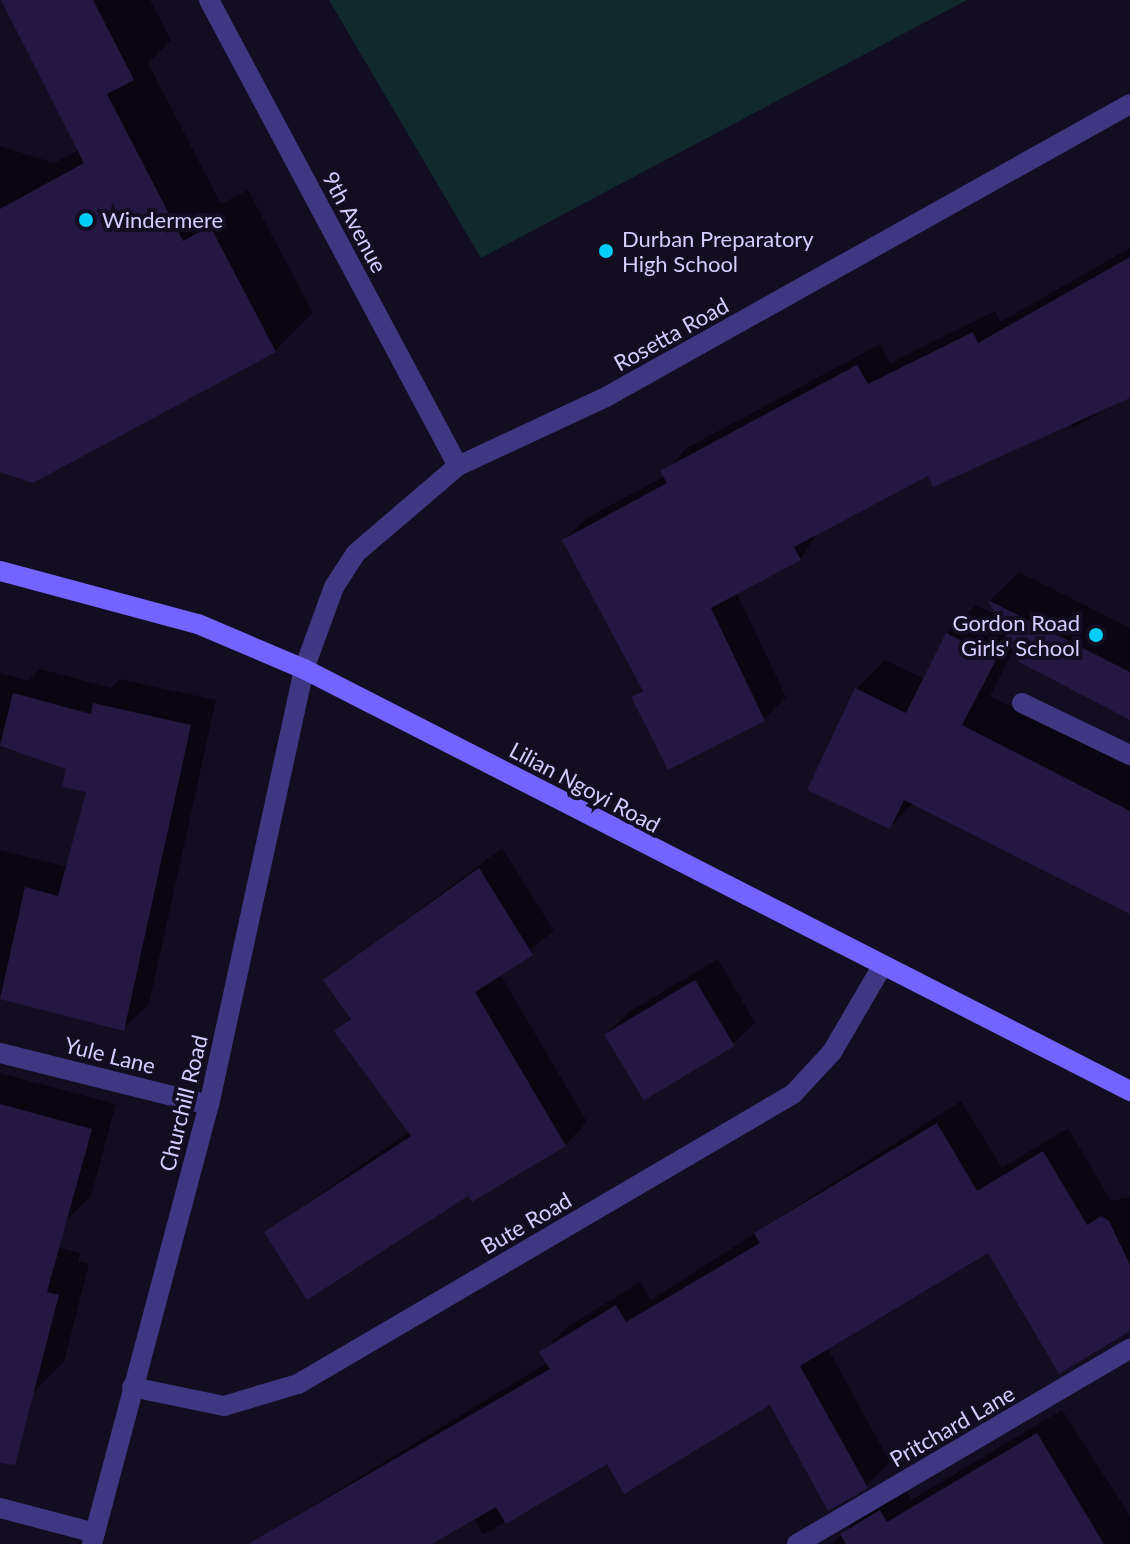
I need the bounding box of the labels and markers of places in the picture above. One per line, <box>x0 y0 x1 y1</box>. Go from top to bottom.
place label: Windermere <box>102 207 223 233</box>
marker: Windermere <box>77 211 95 229</box>
place label: Durban Preparatory High School <box>622 225 814 276</box>
marker: Durban Preparatory High School <box>597 242 615 260</box>
place label: Gordon Road Girls' School <box>953 609 1080 660</box>
marker: Gordon Road Girls' School <box>1087 626 1105 644</box>

